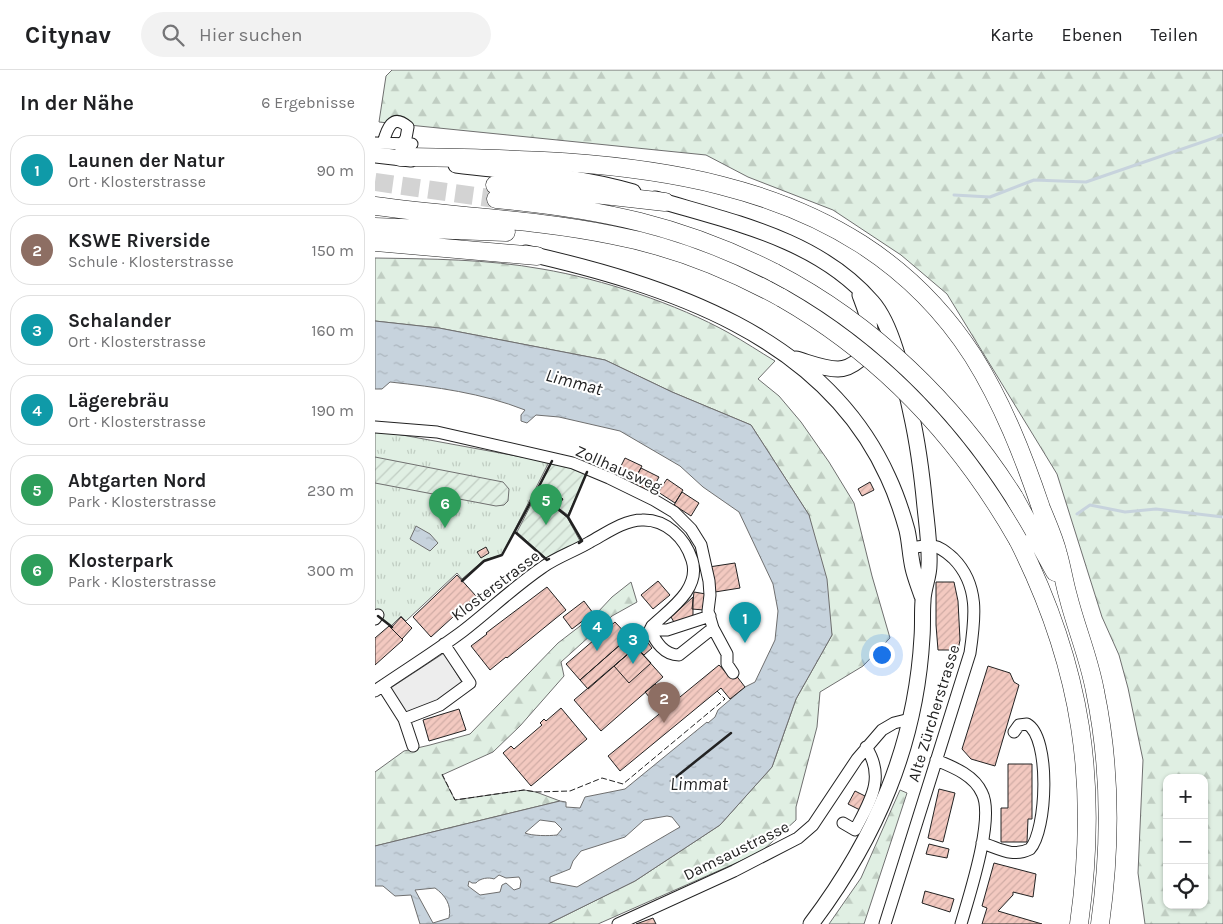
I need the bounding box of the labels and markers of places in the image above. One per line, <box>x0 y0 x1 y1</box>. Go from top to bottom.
pin: 5 <box>530 484 562 525</box>
pin: 6 <box>429 487 461 528</box>
pin: 1 <box>729 602 761 643</box>
pin: 4 <box>581 610 613 651</box>
pin: 3 <box>617 623 649 664</box>
pin: 2 <box>648 682 680 723</box>

